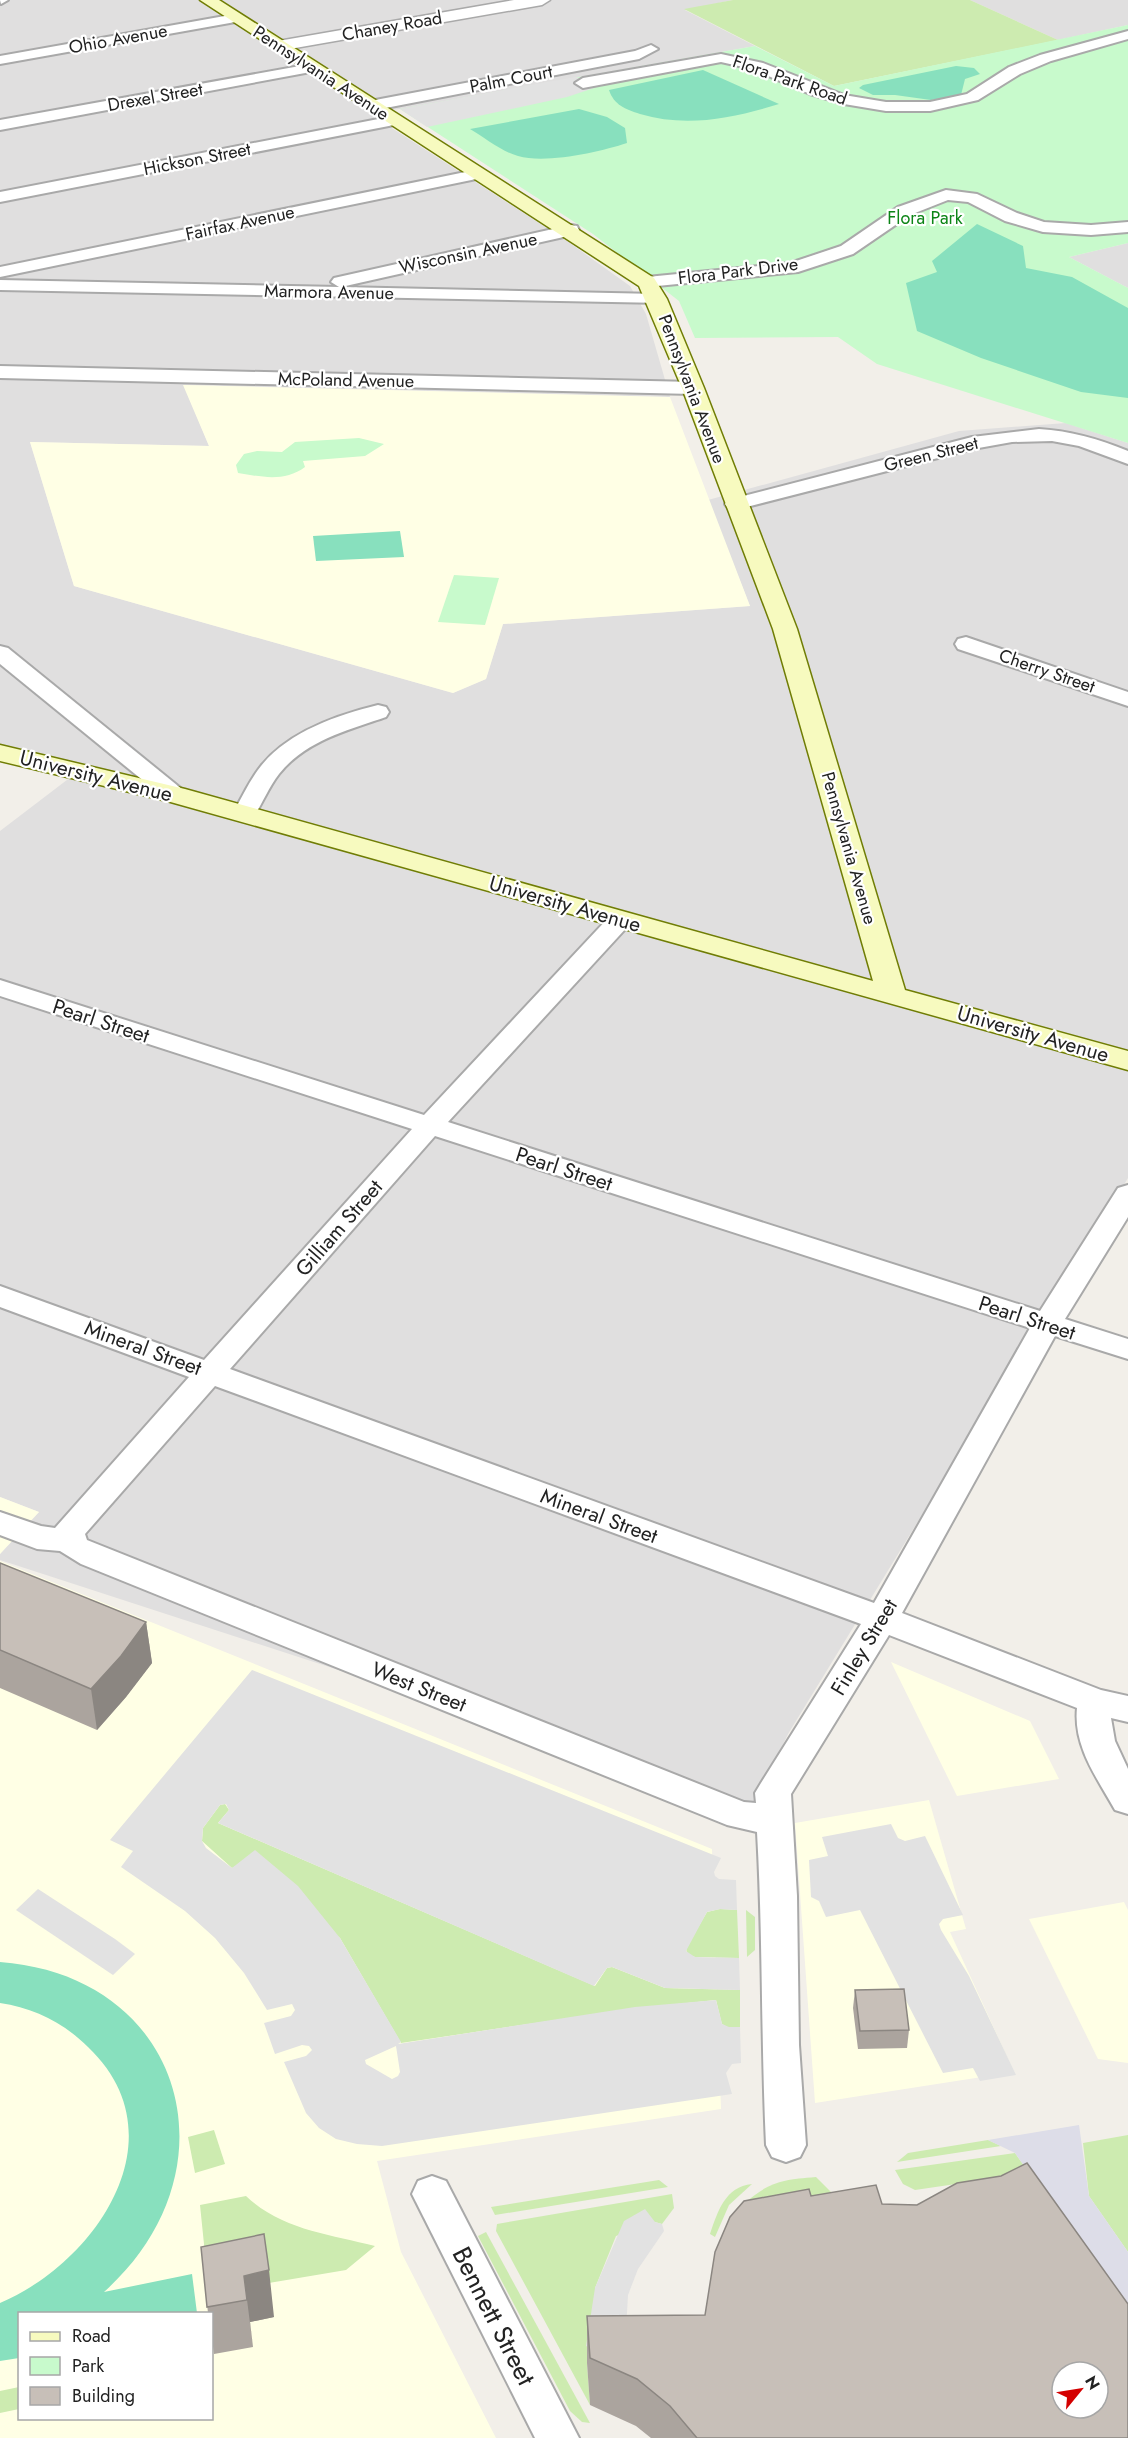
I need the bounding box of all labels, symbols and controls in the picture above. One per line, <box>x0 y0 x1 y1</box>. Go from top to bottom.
street label: Chaney Road <box>340 4 444 48</box>
street label: Ohio Avenue <box>67 18 169 60</box>
street label: Pennsylvania Avenue <box>248 19 394 127</box>
street label: Flora Park Road <box>729 48 851 112</box>
street label: Palm Court <box>467 58 555 100</box>
street label: Drexel Street <box>105 76 205 118</box>
street label: Hickson Street <box>141 136 254 182</box>
street label: Fairfax Avenue <box>183 199 297 247</box>
park label: Flora Park <box>887 205 963 231</box>
street label: Wisconsin Avenue <box>397 226 539 280</box>
street label: Flora Park Drive <box>677 251 799 291</box>
street label: Marmora Avenue <box>264 278 394 306</box>
street label: Pennsylvania Avenue <box>652 311 732 467</box>
street label: McPoland Avenue <box>278 366 414 394</box>
street label: Green Street <box>881 430 981 478</box>
street label: Cherry Street <box>995 642 1099 700</box>
street label: University Avenue <box>16 743 176 810</box>
street label: Pennsylvania Avenue <box>815 769 883 927</box>
street label: University Avenue <box>486 868 645 940</box>
street label: Pearl Street <box>49 991 153 1051</box>
street label: University Avenue <box>954 998 1113 1070</box>
street label: Pearl Street <box>512 1139 616 1199</box>
street label: Gilliam Street <box>288 1173 390 1283</box>
street label: Pearl Street <box>975 1288 1079 1348</box>
street label: Mineral Street <box>80 1313 206 1383</box>
street label: Mineral Street <box>536 1481 662 1551</box>
street label: Finley Street <box>823 1593 905 1701</box>
street label: West Street <box>367 1654 471 1720</box>
street label: Bennett Street <box>443 2240 546 2393</box>
legend <box>18 2312 213 2420</box>
text: Road <box>72 2323 111 2349</box>
text: Park <box>72 2353 104 2379</box>
north arrow <box>1050 2360 1110 2420</box>
text: N <box>1079 2371 1106 2394</box>
text: Building <box>72 2383 135 2409</box>

